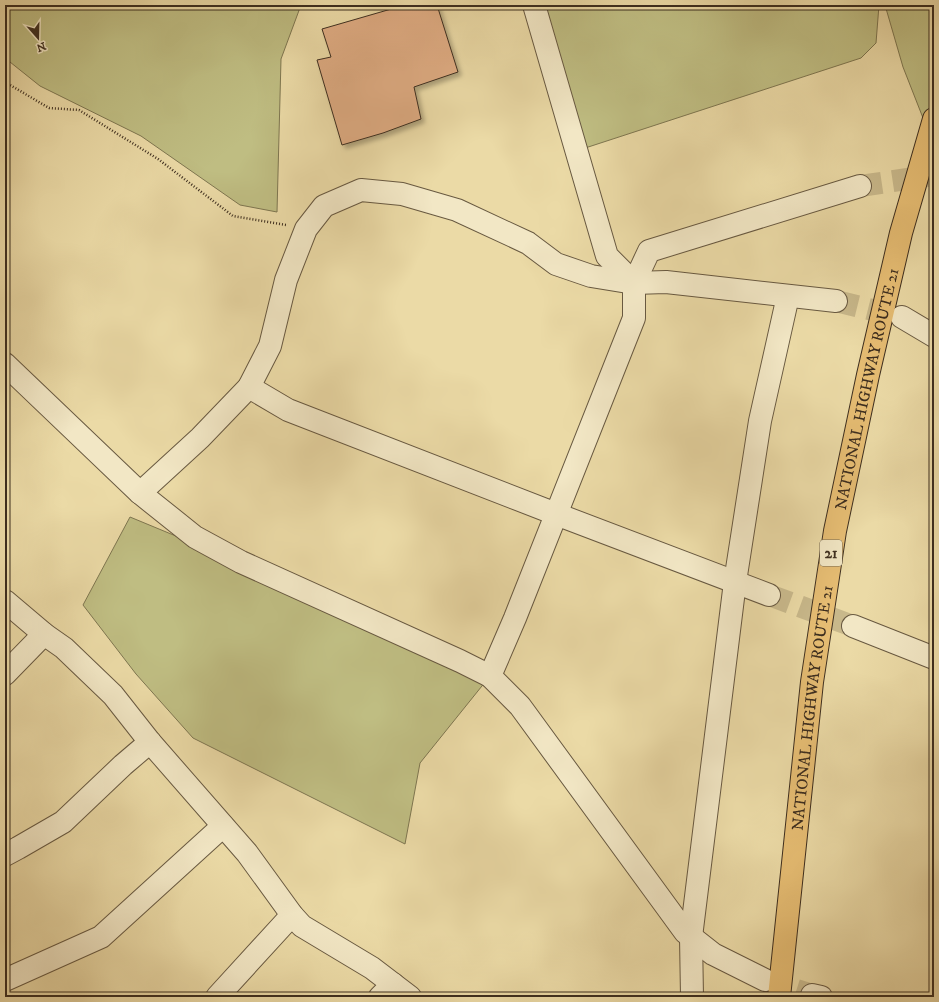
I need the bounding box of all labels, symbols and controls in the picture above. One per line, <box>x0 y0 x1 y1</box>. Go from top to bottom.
north arrow <box>18 18 58 58</box>
text: N <box>34 38 48 55</box>
street label: NATIONAL HIGHWAY ROUTE 21 <box>831 266 904 512</box>
road number: 21 <box>820 540 842 566</box>
street label: NATIONAL HIGHWAY ROUTE 21 <box>787 584 838 832</box>

